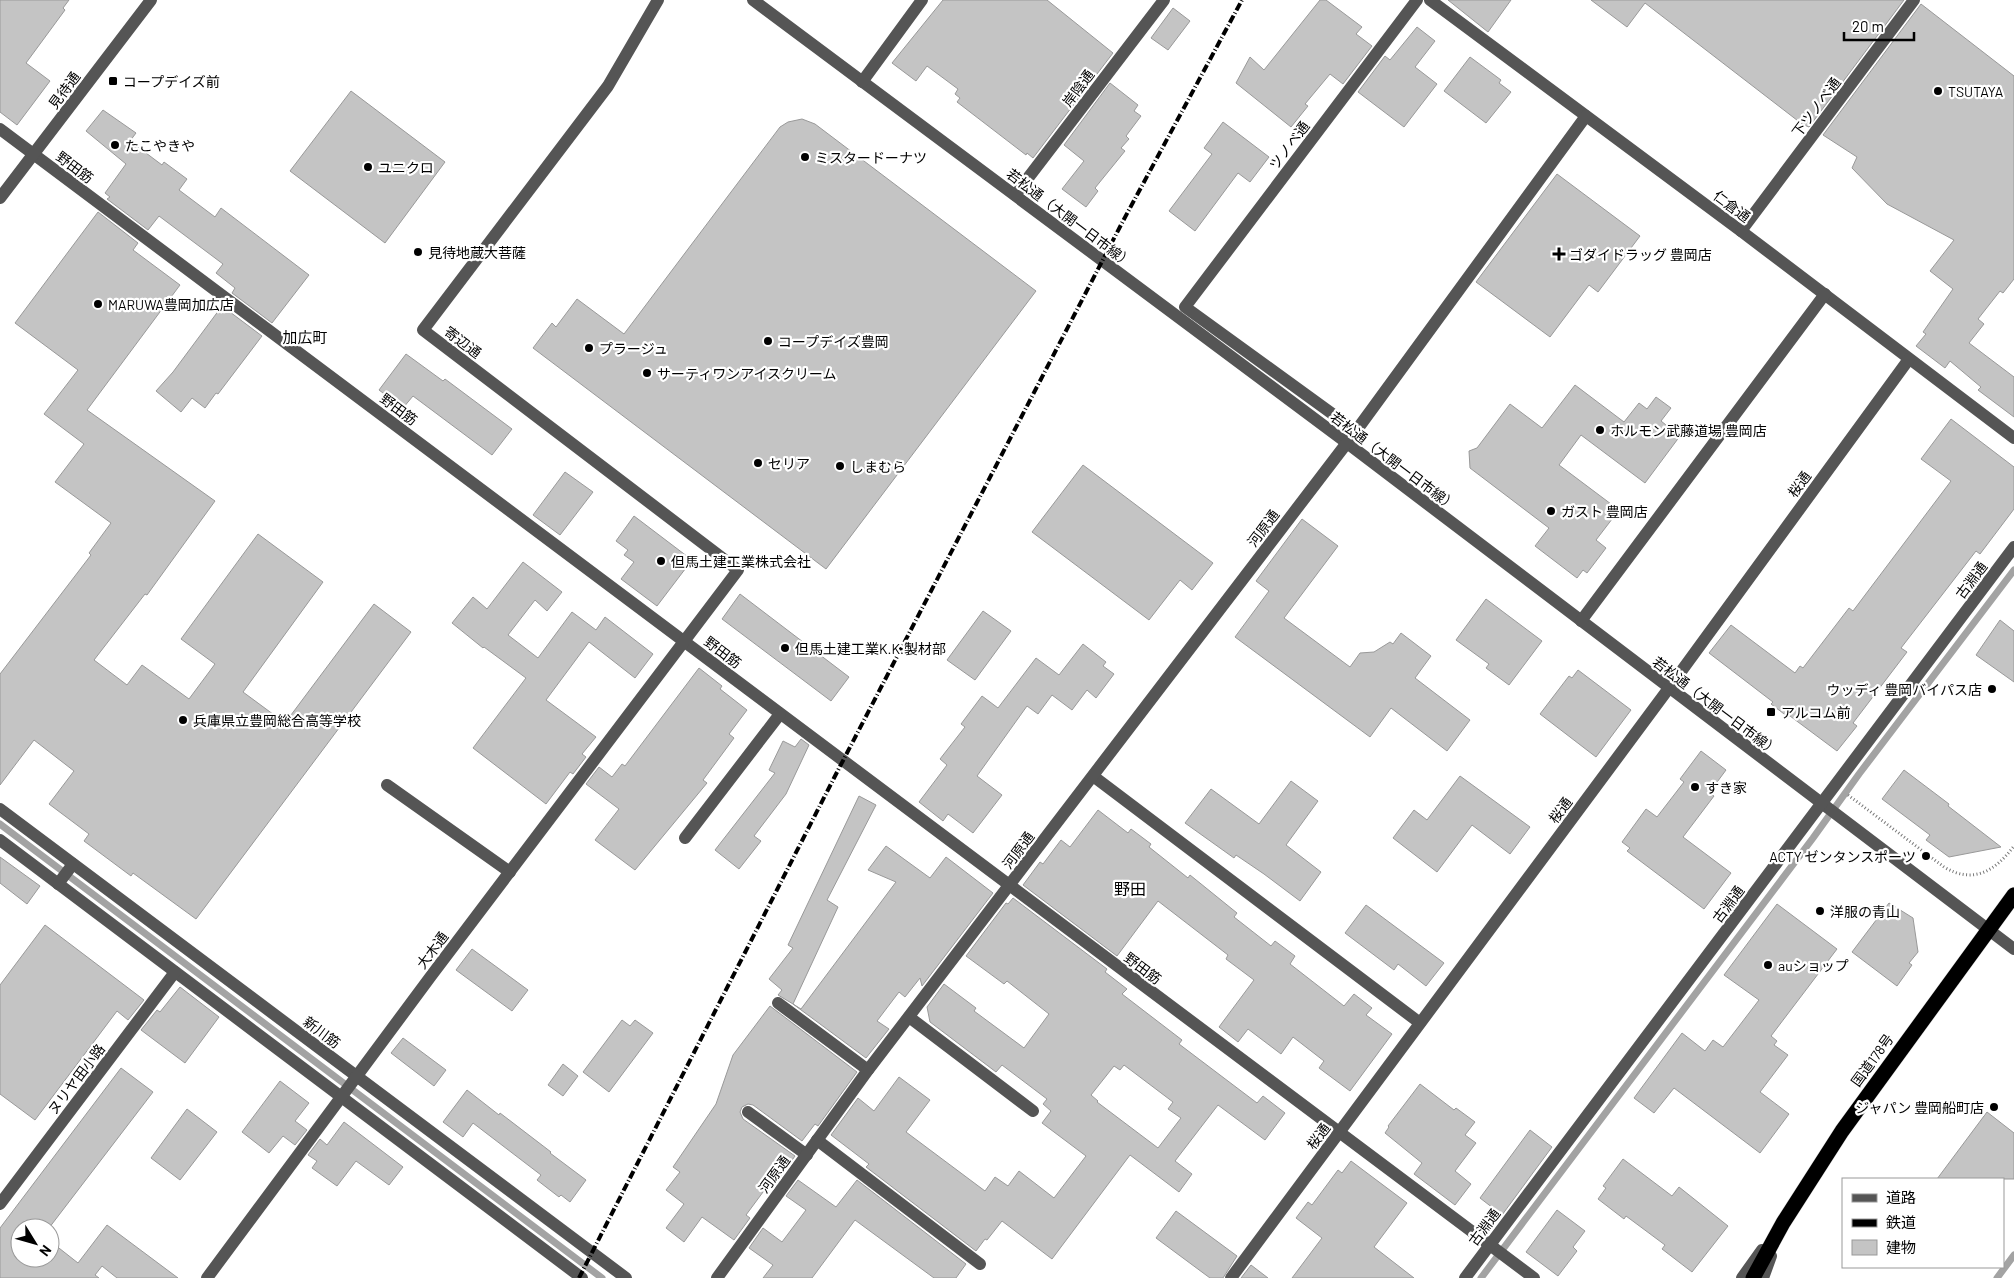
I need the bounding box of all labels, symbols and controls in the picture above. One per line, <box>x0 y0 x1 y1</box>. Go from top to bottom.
scale bar <box>1844 10 1914 42</box>
text: 20 m <box>1852 17 1884 35</box>
street label: 岸陰通 <box>1059 66 1097 110</box>
street label: 見待通 <box>45 68 83 112</box>
place label: コープデイズ前 <box>123 73 220 90</box>
street label: 下ツノベ通 <box>1788 74 1844 140</box>
marker: コープデイズ前 <box>107 75 119 87</box>
place label: TSUTAYA <box>1948 83 2004 100</box>
marker: TSUTAYA <box>1932 85 1944 97</box>
street label: ツノベ通 <box>1265 118 1313 172</box>
place label: たこやきや <box>125 137 195 154</box>
marker: たこやきや <box>109 139 121 151</box>
street label: 野田筋 <box>53 148 97 186</box>
place label: ミスタードーナツ <box>815 149 927 166</box>
marker: ミスタードーナツ <box>799 151 811 163</box>
place label: ユニクロ <box>378 159 434 176</box>
marker: ユニクロ <box>362 161 374 173</box>
street label: 若松通（大開一日市線） <box>1003 165 1137 271</box>
street label: 仁倉通 <box>1710 187 1754 225</box>
place label: 見待地蔵大菩薩 <box>428 244 526 261</box>
marker: 見待地蔵大菩薩 <box>412 246 424 258</box>
place label: ゴダイドラッグ 豊岡店 <box>1569 246 1712 263</box>
marker: ゴダイドラッグ 豊岡店 <box>1553 248 1565 260</box>
place label: MARUWA豊岡加広店 <box>108 296 234 313</box>
marker: MARUWA豊岡加広店 <box>92 298 104 310</box>
street label: 寄辺通 <box>441 323 485 361</box>
district label: 加広町 <box>282 328 328 346</box>
place label: コープデイズ豊岡 <box>778 333 889 350</box>
marker: コープデイズ豊岡 <box>762 335 774 347</box>
place label: プラージュ <box>599 340 668 357</box>
marker: プラージュ <box>583 342 595 354</box>
place label: サーティワンアイスクリーム <box>657 365 837 382</box>
marker: サーティワンアイスクリーム <box>641 367 653 379</box>
street label: 野田筋 <box>377 390 421 428</box>
street label: 若松通（大開一日市線） <box>1327 408 1461 514</box>
place label: ホルモン武藤道場 豊岡店 <box>1610 422 1767 439</box>
marker: ホルモン武藤道場 豊岡店 <box>1594 424 1606 436</box>
place label: セリア <box>768 455 810 472</box>
marker: セリア <box>752 457 764 469</box>
place label: しまむら <box>850 458 906 475</box>
marker: しまむら <box>834 460 846 472</box>
street label: 桜通 <box>1784 468 1814 500</box>
place label: ガスト 豊岡店 <box>1561 503 1648 520</box>
marker: ガスト 豊岡店 <box>1545 505 1557 517</box>
street label: 河原通 <box>1244 506 1282 550</box>
place label: 但馬土建工業株式会社 <box>671 553 811 570</box>
marker: 但馬土建工業株式会社 <box>655 555 667 567</box>
street label: 古淵通 <box>1952 558 1990 602</box>
street label: 野田筋 <box>701 633 745 671</box>
place label: 但馬土建工業K.K.製材部 <box>795 640 946 657</box>
marker: 但馬土建工業K.K.製材部 <box>779 642 791 654</box>
street label: 若松通（大開一日市線） <box>1649 653 1783 759</box>
place label: ウッディ 豊岡バイパス店 <box>1826 681 1982 698</box>
marker: ウッディ 豊岡バイパス店 <box>1986 683 1998 695</box>
place label: アルコム前 <box>1781 704 1851 721</box>
marker: アルコム前 <box>1765 706 1777 718</box>
place label: 兵庫県立豊岡総合高等学校 <box>193 712 361 729</box>
marker: 兵庫県立豊岡総合高等学校 <box>177 714 189 726</box>
place label: すき家 <box>1705 779 1747 796</box>
marker: すき家 <box>1689 781 1701 793</box>
street label: 桜通 <box>1545 794 1575 826</box>
street label: 河原通 <box>999 828 1037 872</box>
place label: ACTY ゼンタンスポーツ <box>1769 848 1916 865</box>
marker: ACTY ゼンタンスポーツ <box>1920 850 1932 862</box>
district label: 野田 <box>1114 879 1146 898</box>
street label: 古淵通 <box>1709 882 1747 926</box>
place label: 洋服の青山 <box>1830 903 1900 920</box>
marker: 洋服の青山 <box>1814 905 1826 917</box>
street label: 大木通 <box>413 928 451 972</box>
street label: 野田筋 <box>1121 949 1165 987</box>
place label: auショップ <box>1778 957 1849 974</box>
marker: auショップ <box>1762 959 1774 971</box>
street label: 新川筋 <box>300 1013 344 1051</box>
street label: 国道178号 <box>1847 1030 1897 1090</box>
street label: ヌリヤ田小路 <box>44 1040 108 1118</box>
place label: ジャパン 豊岡船町店 <box>1855 1099 1984 1116</box>
marker: ジャパン 豊岡船町店 <box>1988 1101 2000 1113</box>
street label: 桜通 <box>1303 1120 1333 1152</box>
street label: 河原通 <box>755 1152 793 1196</box>
legend <box>1842 1178 2004 1268</box>
text: 道路 <box>1886 1188 1916 1206</box>
street label: 古淵通 <box>1465 1205 1503 1249</box>
text: 鉄道 <box>1886 1213 1916 1231</box>
north arrow <box>10 1218 60 1268</box>
text: 建物 <box>1886 1238 1916 1256</box>
text: N <box>36 1242 55 1260</box>

